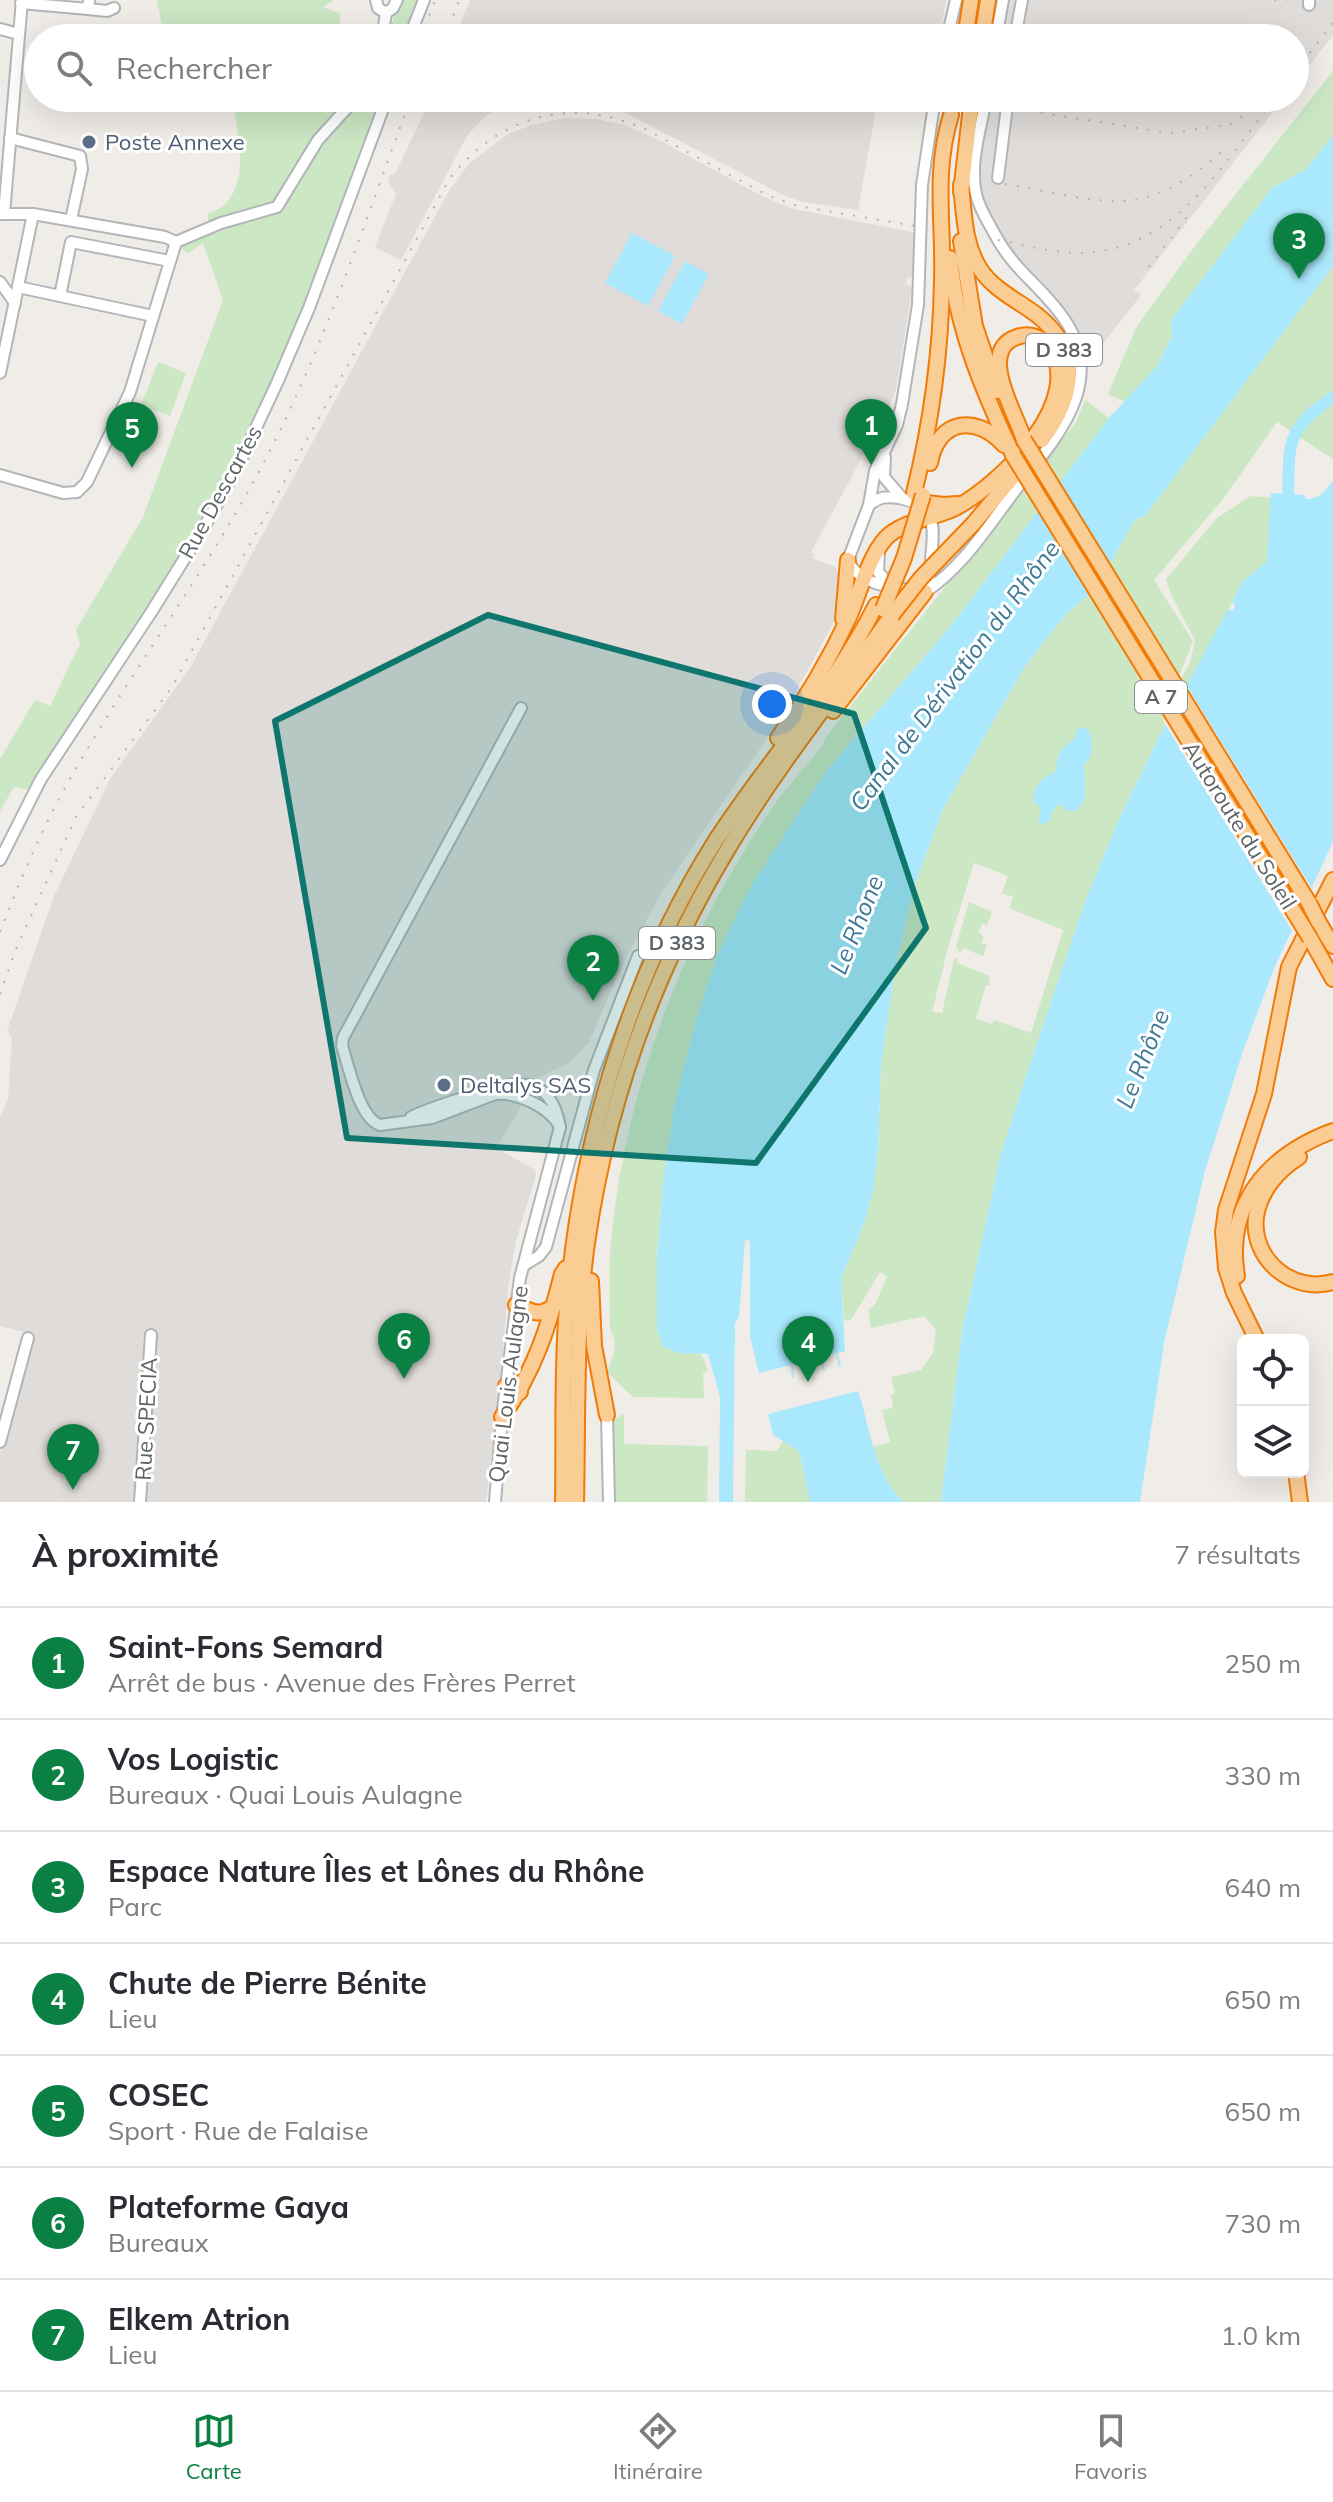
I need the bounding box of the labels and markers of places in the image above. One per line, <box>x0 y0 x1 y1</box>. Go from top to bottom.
place label: Poste Annexe <box>105 128 245 156</box>
marker: Poste Annexe <box>80 133 98 151</box>
pin: 3 <box>1273 213 1325 279</box>
pin: 1 <box>845 399 897 465</box>
pin: 5 <box>106 402 158 468</box>
pin: 2 <box>567 935 619 1001</box>
place label: Deltalys SAS <box>460 1071 591 1099</box>
marker: Deltalys SAS <box>435 1076 453 1094</box>
pin: 6 <box>378 1313 430 1379</box>
pin: 4 <box>782 1316 834 1382</box>
pin: 7 <box>47 1424 99 1490</box>

